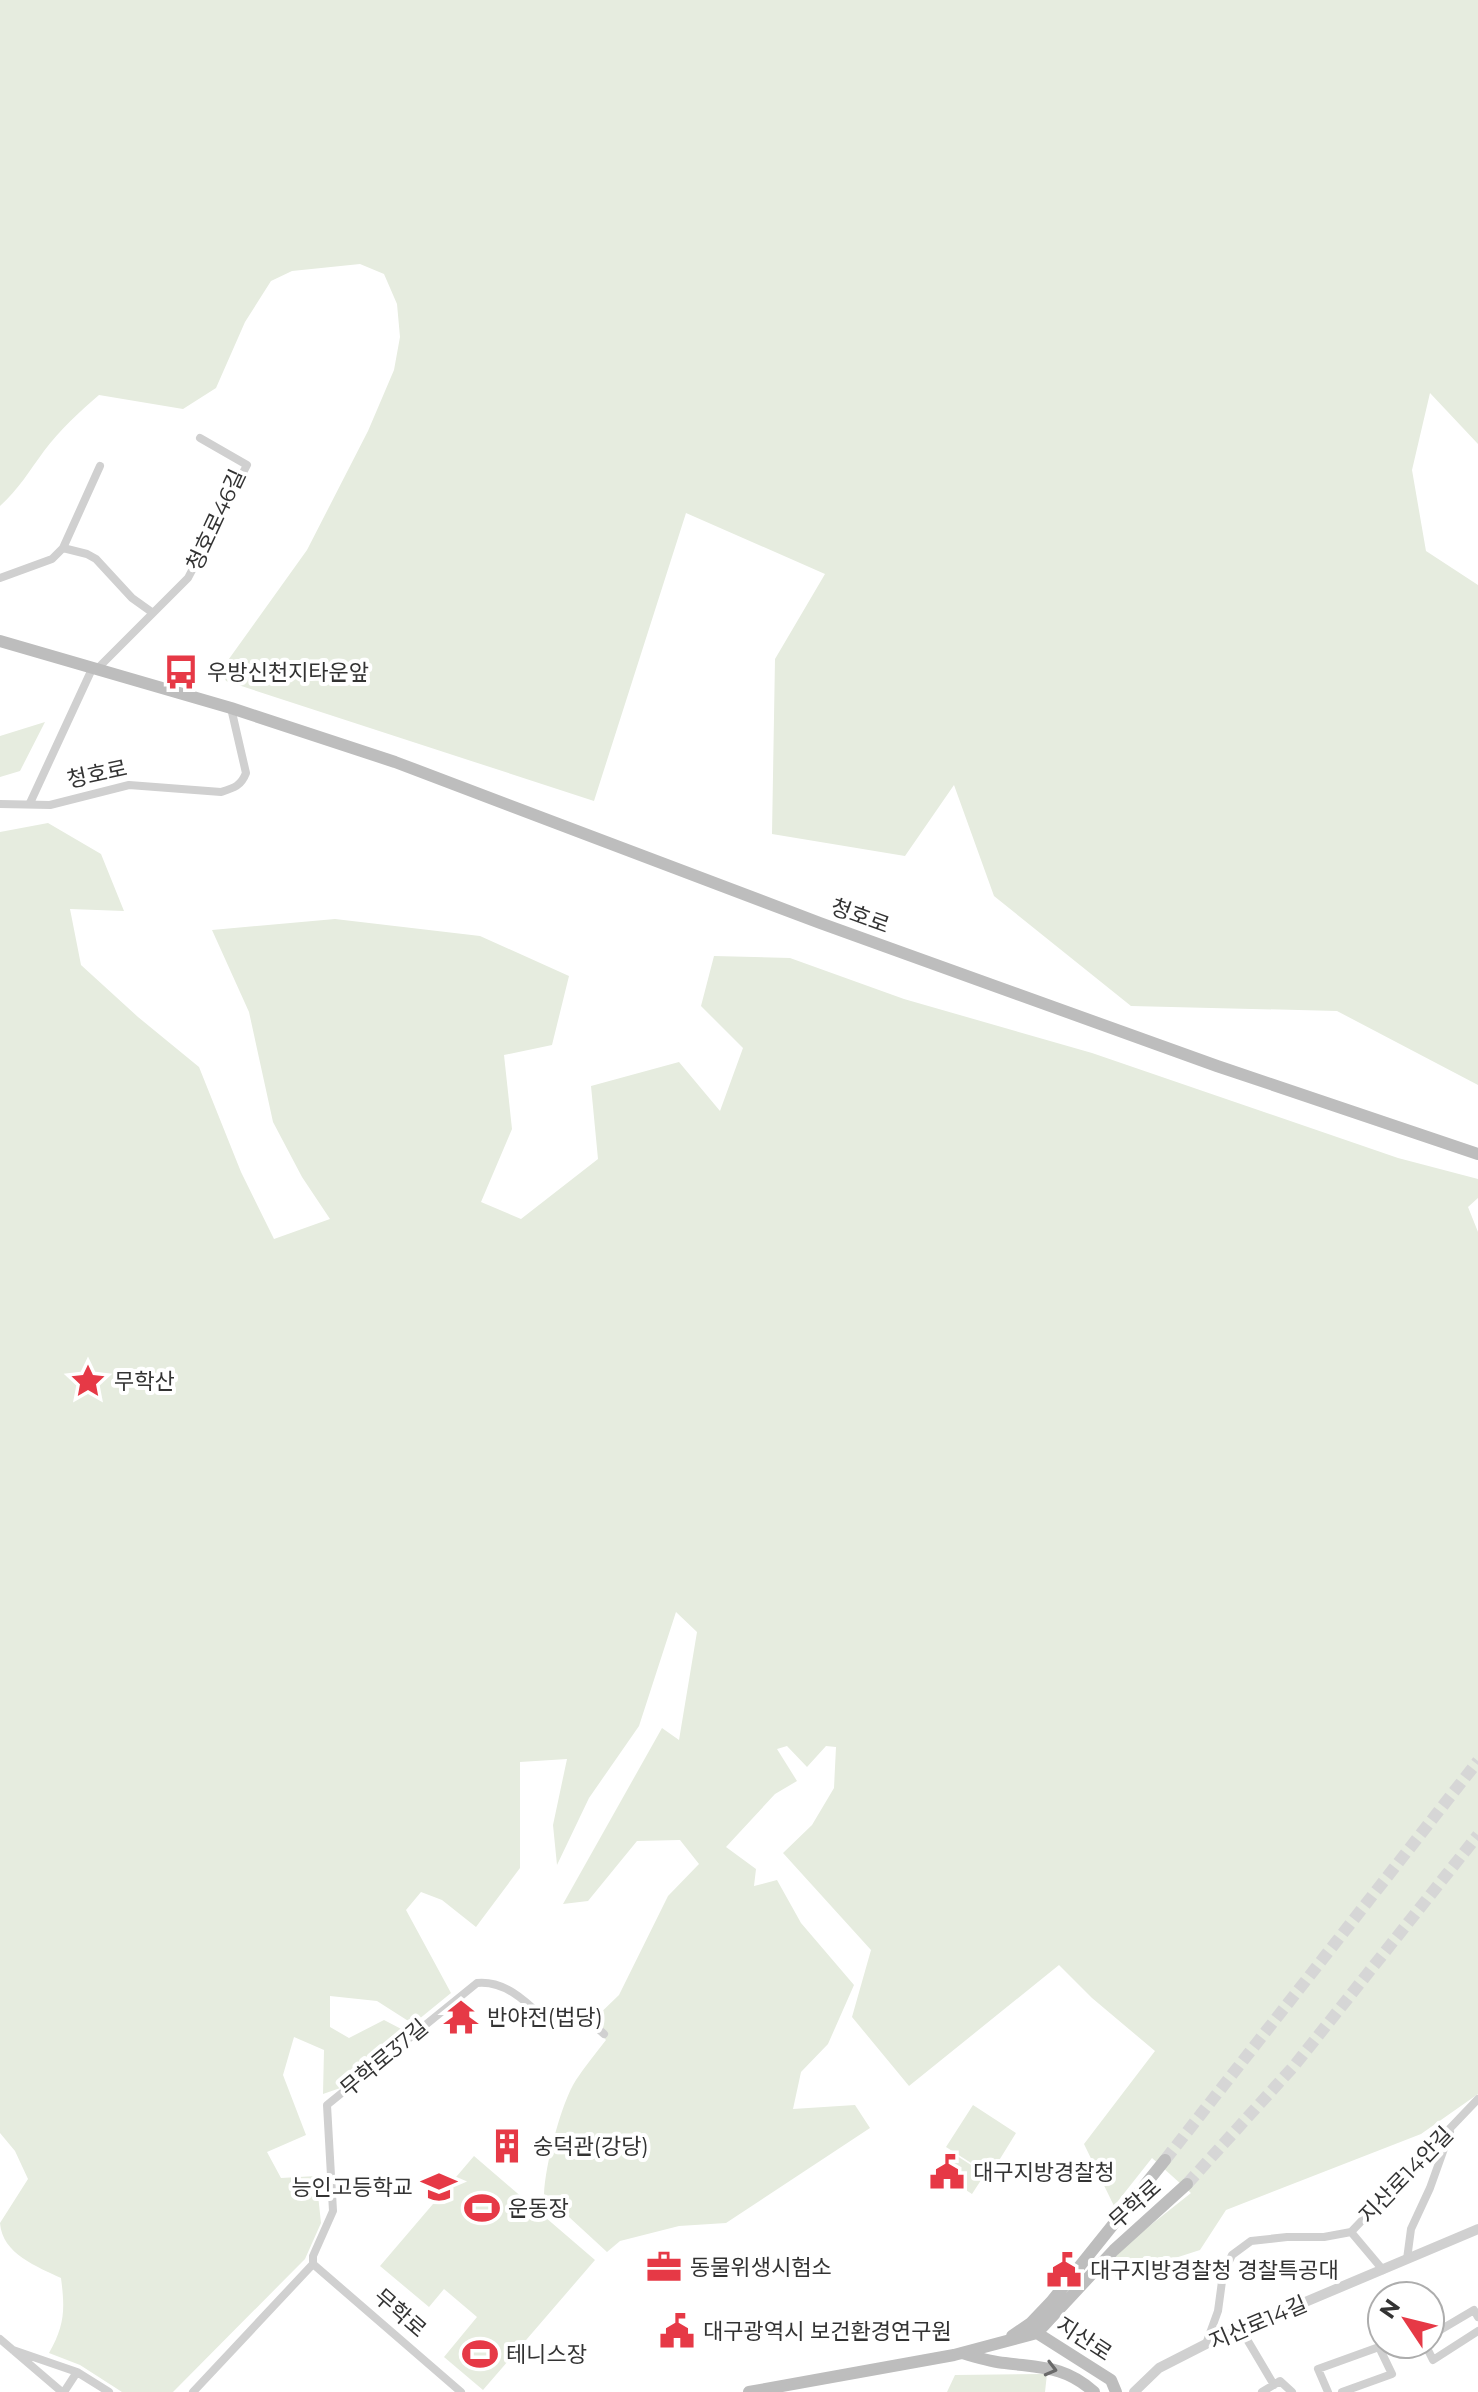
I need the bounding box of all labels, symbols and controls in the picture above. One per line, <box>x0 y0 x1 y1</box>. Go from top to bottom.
street label: 청호로46길 <box>181 465 251 575</box>
bus stop icon: 우방신천지타운앞 <box>162 653 200 691</box>
place label: 우방신천지타운앞 <box>207 659 369 686</box>
street label: 청호로 <box>64 754 130 794</box>
street label: 청호로 <box>827 893 893 939</box>
place icon: 무학산 <box>69 1362 107 1400</box>
place label: 무학산 <box>114 1368 175 1395</box>
temple icon: 반야전(법당) <box>442 1998 480 2036</box>
place label: 반야전(법당) <box>487 2004 603 2031</box>
street label: 무학로37길 <box>335 2014 433 2102</box>
street label: 지산로14안길 <box>1353 2121 1459 2229</box>
building icon: 숭덕관(강당) <box>488 2127 526 2165</box>
place label: 숭덕관(강당) <box>533 2133 649 2160</box>
public building icon: 대구지방경찰청 <box>928 2153 966 2191</box>
place label: 대구지방경찰청 <box>973 2159 1115 2186</box>
school or university icon: 능인고등학교 <box>420 2168 458 2206</box>
place label: 능인고등학교 <box>292 2174 413 2201</box>
street label: 무학로 <box>1103 2174 1167 2234</box>
sports icon: 운동장 <box>463 2189 501 2227</box>
place label: 운동장 <box>508 2195 569 2222</box>
office icon: 동물위생시험소 <box>645 2248 683 2286</box>
public building icon: 대구지방경찰청 경찰특공대 <box>1045 2251 1083 2289</box>
place label: 동물위생시험소 <box>690 2254 832 2281</box>
place label: 대구지방경찰청 경찰특공대 <box>1090 2257 1339 2284</box>
north arrow <box>1366 2280 1446 2360</box>
street label: 무학로 <box>368 2283 432 2343</box>
street label: 지산로14길 <box>1205 2290 1311 2356</box>
text: N <box>1374 2294 1406 2324</box>
street label: 지산로 <box>1051 2311 1117 2367</box>
public building icon: 대구광역시 보건환경연구원 <box>658 2312 696 2350</box>
place label: 대구광역시 보건환경연구원 <box>703 2318 952 2345</box>
sports icon: 테니스장 <box>461 2335 499 2373</box>
place label: 테니스장 <box>506 2341 587 2368</box>
one-way arrow <box>1044 2359 1058 2376</box>

